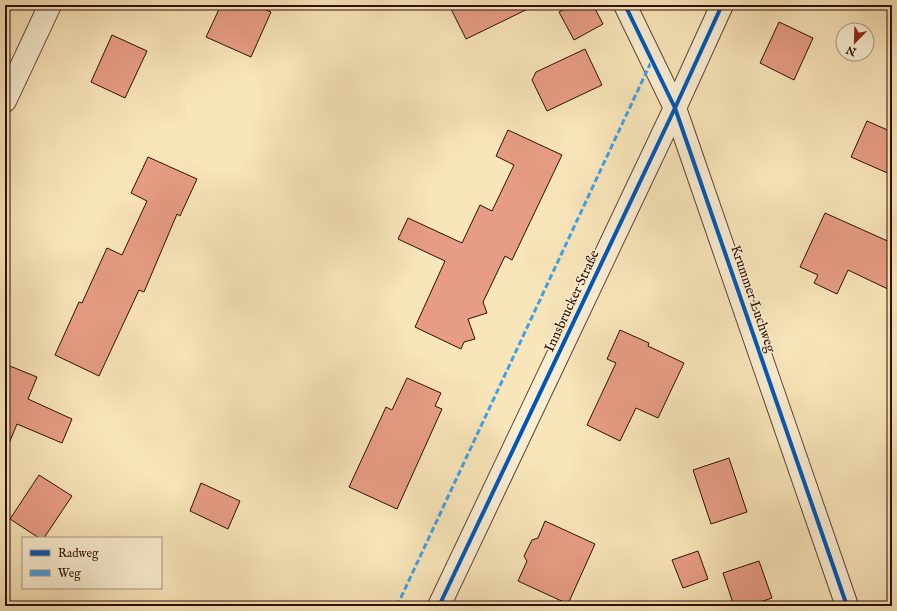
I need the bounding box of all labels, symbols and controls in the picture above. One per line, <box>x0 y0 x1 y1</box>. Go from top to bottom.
north arrow <box>835 22 875 62</box>
text: N <box>844 42 860 59</box>
street label: Krummer Luchweg <box>726 243 780 355</box>
street label: Innsbrucker Straße <box>540 247 604 355</box>
legend <box>22 537 162 589</box>
text: Radweg <box>58 546 99 561</box>
text: Weg <box>58 566 81 581</box>

